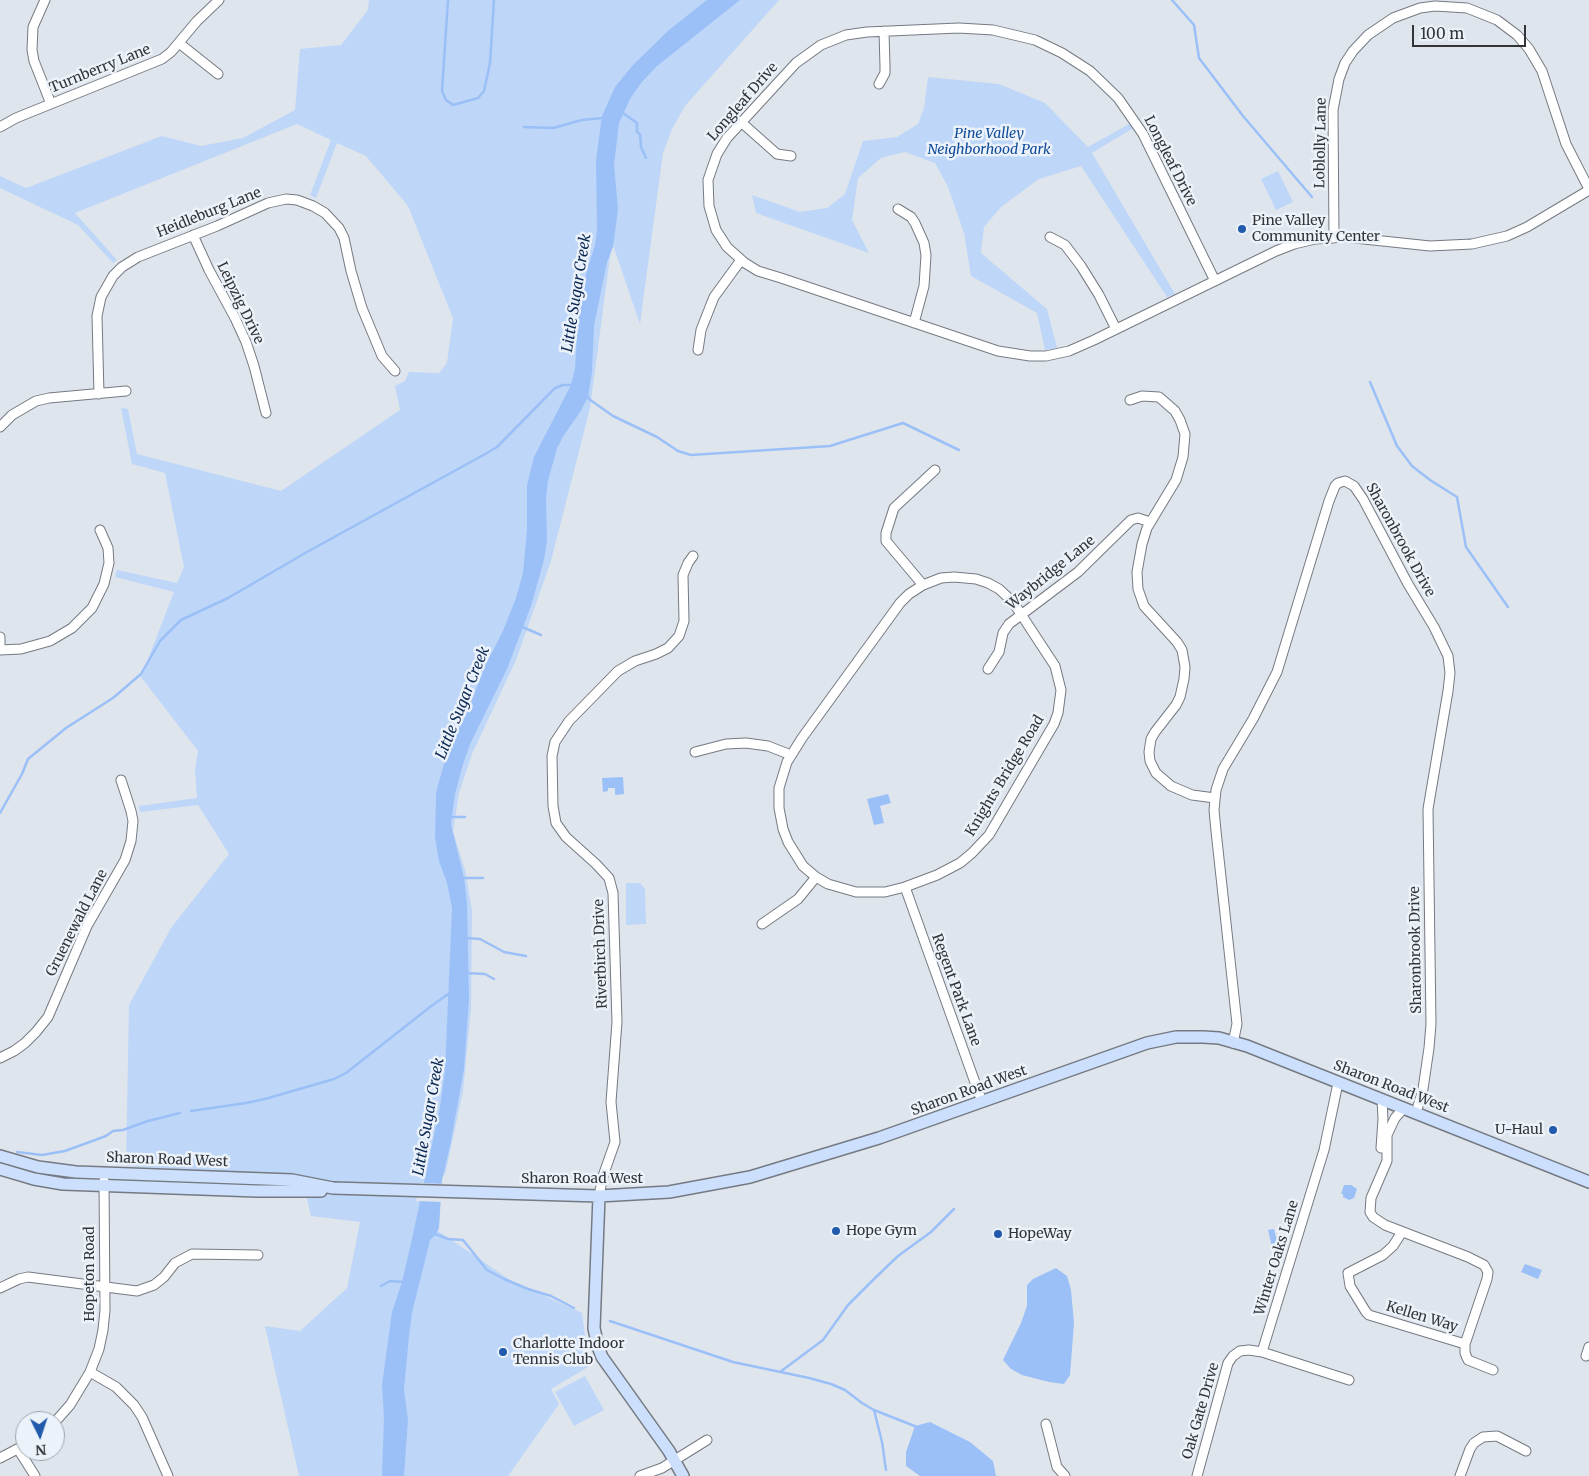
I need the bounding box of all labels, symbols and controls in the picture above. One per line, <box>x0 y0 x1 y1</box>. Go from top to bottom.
scale bar <box>1414 15 1528 47</box>
text: 100 m <box>1420 24 1464 43</box>
street label: Turnberry Lane <box>47 41 153 97</box>
street label: Longleaf Drive <box>704 59 782 145</box>
street label: Loblolly Lane <box>1312 98 1330 188</box>
street label: Longleaf Drive <box>1140 113 1200 209</box>
park label: Pine Valley Neighborhood Park <box>927 126 1051 158</box>
street label: Heidleburg Lane <box>154 184 264 242</box>
place label: Pine Valley Community Center <box>1252 213 1380 246</box>
marker: Pine Valley Community Center <box>1236 223 1248 235</box>
water label: Little Sugar Creek <box>559 233 595 353</box>
street label: Leipzig Drive <box>213 259 267 347</box>
street label: Sharonbrook Drive <box>1362 480 1438 600</box>
street label: Waybridge Lane <box>1004 532 1098 614</box>
water label: Little Sugar Creek <box>432 644 494 762</box>
street label: Knights Bridge Road <box>962 712 1048 840</box>
street label: Gruenewald Lane <box>43 867 111 979</box>
street label: Sharonbrook Drive <box>1406 886 1426 1014</box>
street label: Riverbirch Drive <box>591 899 611 1009</box>
street label: Regent Park Lane <box>928 932 984 1048</box>
water label: Little Sugar Creek <box>410 1057 448 1177</box>
street label: Sharon Road West <box>1331 1057 1451 1117</box>
street label: Sharon Road West <box>909 1062 1029 1120</box>
place label: U-Haul <box>1495 1122 1543 1138</box>
marker: U-Haul <box>1547 1124 1559 1136</box>
street label: Sharon Road West <box>106 1149 228 1171</box>
street label: Sharon Road West <box>521 1171 643 1187</box>
street label: Winter Oaks Lane <box>1252 1198 1302 1318</box>
place label: Hope Gym <box>846 1223 917 1239</box>
marker: Hope Gym <box>830 1225 842 1237</box>
street label: Hopeton Road <box>82 1226 98 1322</box>
place label: HopeWay <box>1008 1226 1072 1242</box>
marker: HopeWay <box>992 1228 1004 1240</box>
street label: Kellen Way <box>1384 1298 1460 1336</box>
place label: Charlotte Indoor Tennis Club <box>513 1336 624 1368</box>
marker: Charlotte Indoor Tennis Club <box>497 1346 509 1358</box>
street label: Oak Gate Drive <box>1179 1361 1223 1461</box>
north arrow <box>15 1411 65 1461</box>
text: N <box>35 1441 47 1459</box>

